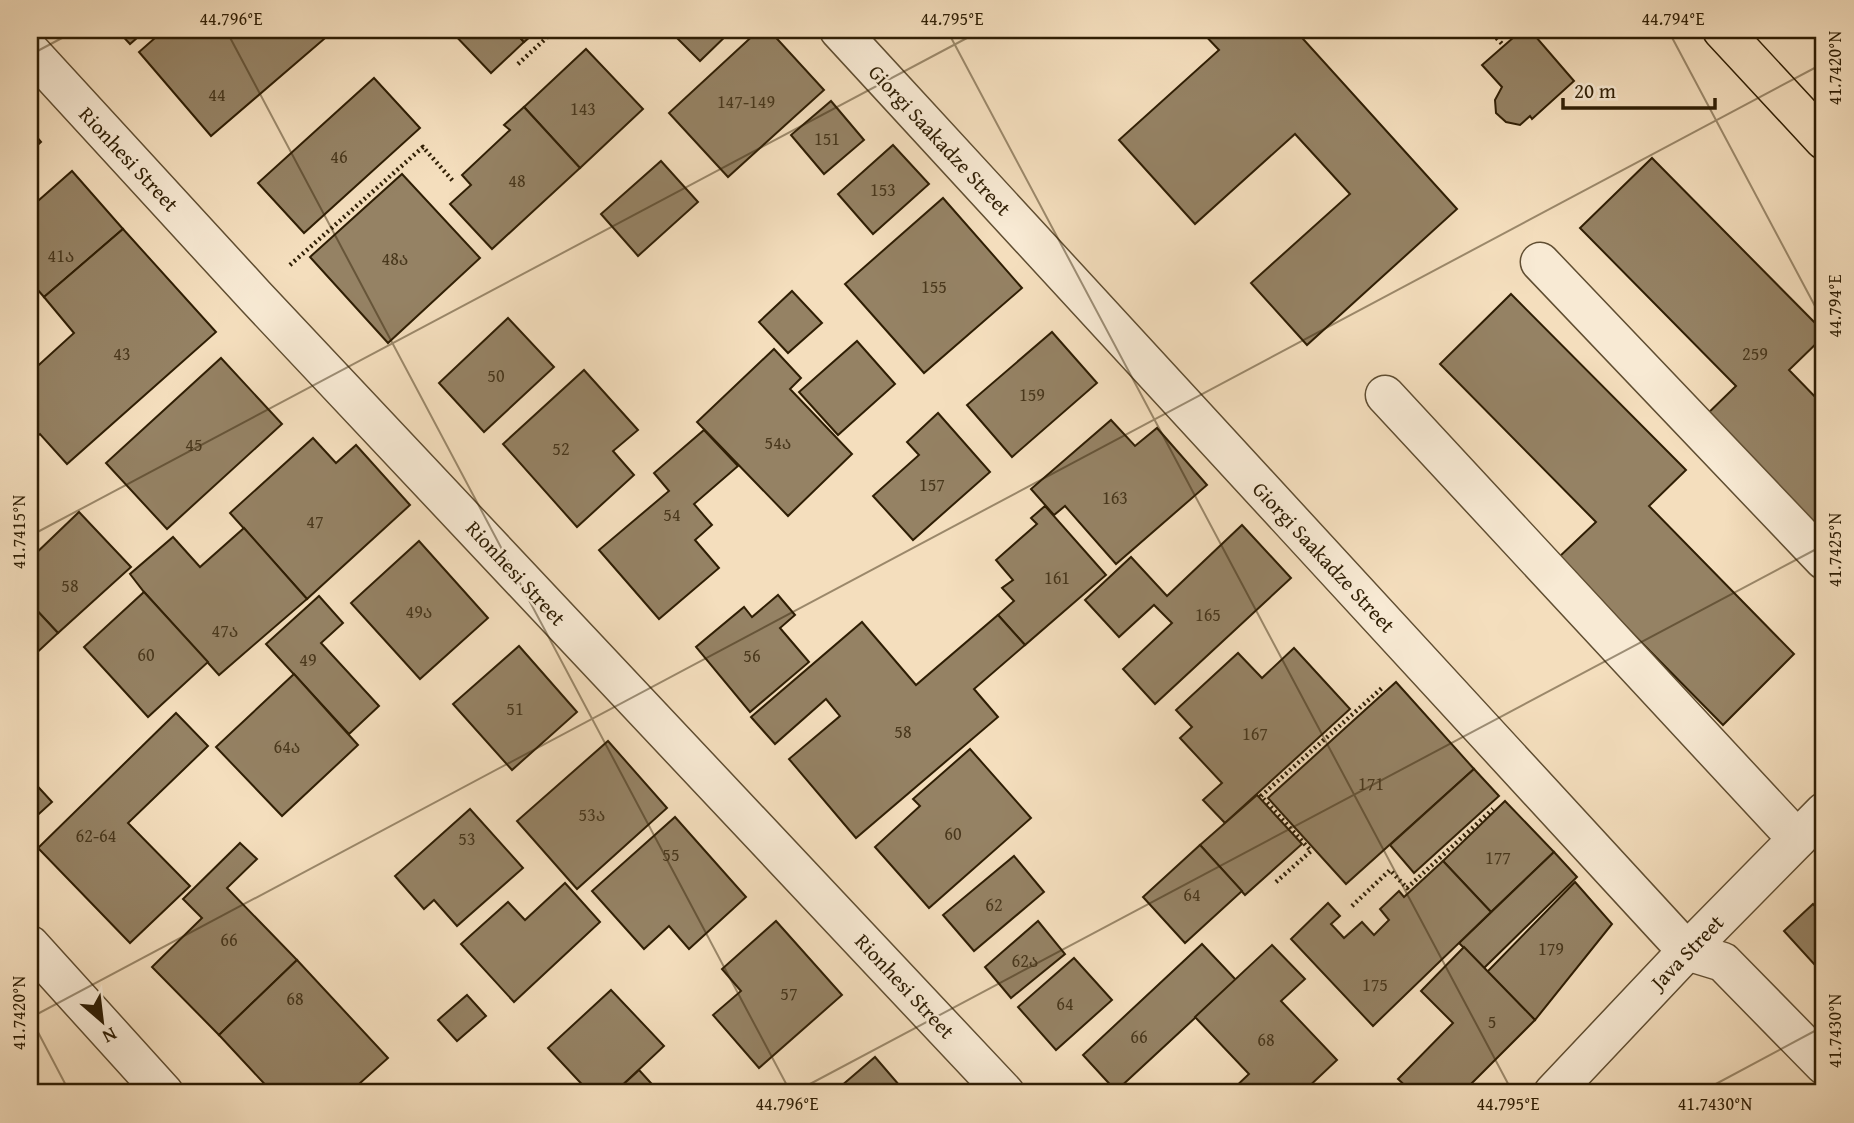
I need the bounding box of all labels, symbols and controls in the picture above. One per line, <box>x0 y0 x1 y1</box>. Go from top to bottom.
text: 44.796°E <box>199 5 263 32</box>
text: 44.795°E <box>920 5 984 32</box>
text: 44.794°E <box>1641 5 1705 32</box>
text: 41.7420°N <box>1821 30 1848 105</box>
street label: Giorgi Saakadze Street <box>861 57 1019 223</box>
scale bar <box>1563 66 1716 110</box>
text: 20 m <box>1574 75 1616 106</box>
house number: 44 <box>208 81 226 108</box>
house number: 147-149 <box>717 88 775 115</box>
house number: 143 <box>570 95 596 122</box>
street label: Rionhesi Street <box>72 99 186 219</box>
house number: 151 <box>814 125 840 152</box>
house number: 46 <box>330 143 348 170</box>
house number: 48 <box>508 167 526 194</box>
house number: 153 <box>870 176 896 203</box>
house number: 41ა <box>48 242 75 269</box>
house number: 48ა <box>382 245 409 272</box>
house number: 155 <box>921 273 947 300</box>
text: 44.794°E <box>1821 274 1848 338</box>
house number: 43 <box>113 340 131 367</box>
house number: 259 <box>1742 340 1768 367</box>
house number: 50 <box>487 362 505 389</box>
house number: 159 <box>1019 381 1045 408</box>
house number: 54ა <box>765 429 792 456</box>
house number: 45 <box>185 431 203 458</box>
house number: 52 <box>552 435 570 462</box>
house number: 157 <box>919 471 945 498</box>
street label: Giorgi Saakadze Street <box>1245 474 1403 640</box>
house number: 163 <box>1102 484 1128 511</box>
text: 41.7415°N <box>5 494 32 569</box>
house number: 54 <box>663 501 681 528</box>
house number: 47 <box>306 508 324 535</box>
text: 41.7425°N <box>1821 512 1848 587</box>
street label: Rionhesi Street <box>459 513 573 633</box>
house number: 161 <box>1044 564 1070 591</box>
house number: 58 <box>61 572 79 599</box>
house number: 49ა <box>406 598 433 625</box>
house number: 165 <box>1195 601 1221 628</box>
house number: 47ა <box>212 617 239 644</box>
house number: 60 <box>137 641 155 668</box>
house number: 56 <box>743 642 761 669</box>
house number: 49 <box>299 646 317 673</box>
house number: 51 <box>506 695 524 722</box>
house number: 58 <box>894 718 912 745</box>
house number: 167 <box>1242 720 1268 747</box>
house number: 64ა <box>274 733 301 760</box>
house number: 171 <box>1358 770 1384 797</box>
house number: 53ა <box>579 801 606 828</box>
house number: 60 <box>944 820 962 847</box>
house number: 62-64 <box>76 822 116 849</box>
house number: 53 <box>458 825 476 852</box>
house number: 55 <box>662 841 680 868</box>
house number: 177 <box>1485 844 1511 871</box>
house number: 64 <box>1183 881 1201 908</box>
house number: 62 <box>985 891 1003 918</box>
street label: Java Street <box>1641 907 1731 999</box>
house number: 66 <box>220 926 238 953</box>
street label: Rionhesi Street <box>848 926 962 1046</box>
house number: 179 <box>1538 935 1564 962</box>
house number: 62ა <box>1012 947 1039 974</box>
house number: 175 <box>1362 971 1388 998</box>
text: 41.7420°N <box>5 975 32 1050</box>
house number: 57 <box>780 980 798 1007</box>
house number: 68 <box>286 985 304 1012</box>
north arrow <box>66 986 136 1056</box>
house number: 64 <box>1056 990 1074 1017</box>
text: 41.7430°N <box>1821 993 1848 1068</box>
house number: 5 <box>1488 1008 1496 1035</box>
text: N <box>98 1021 122 1051</box>
house number: 66 <box>1130 1023 1148 1050</box>
house number: 68 <box>1257 1026 1275 1053</box>
text: 44.796°E <box>755 1090 819 1117</box>
text: 44.795°E <box>1476 1090 1540 1117</box>
text: 41.7430°N <box>1678 1090 1753 1117</box>

